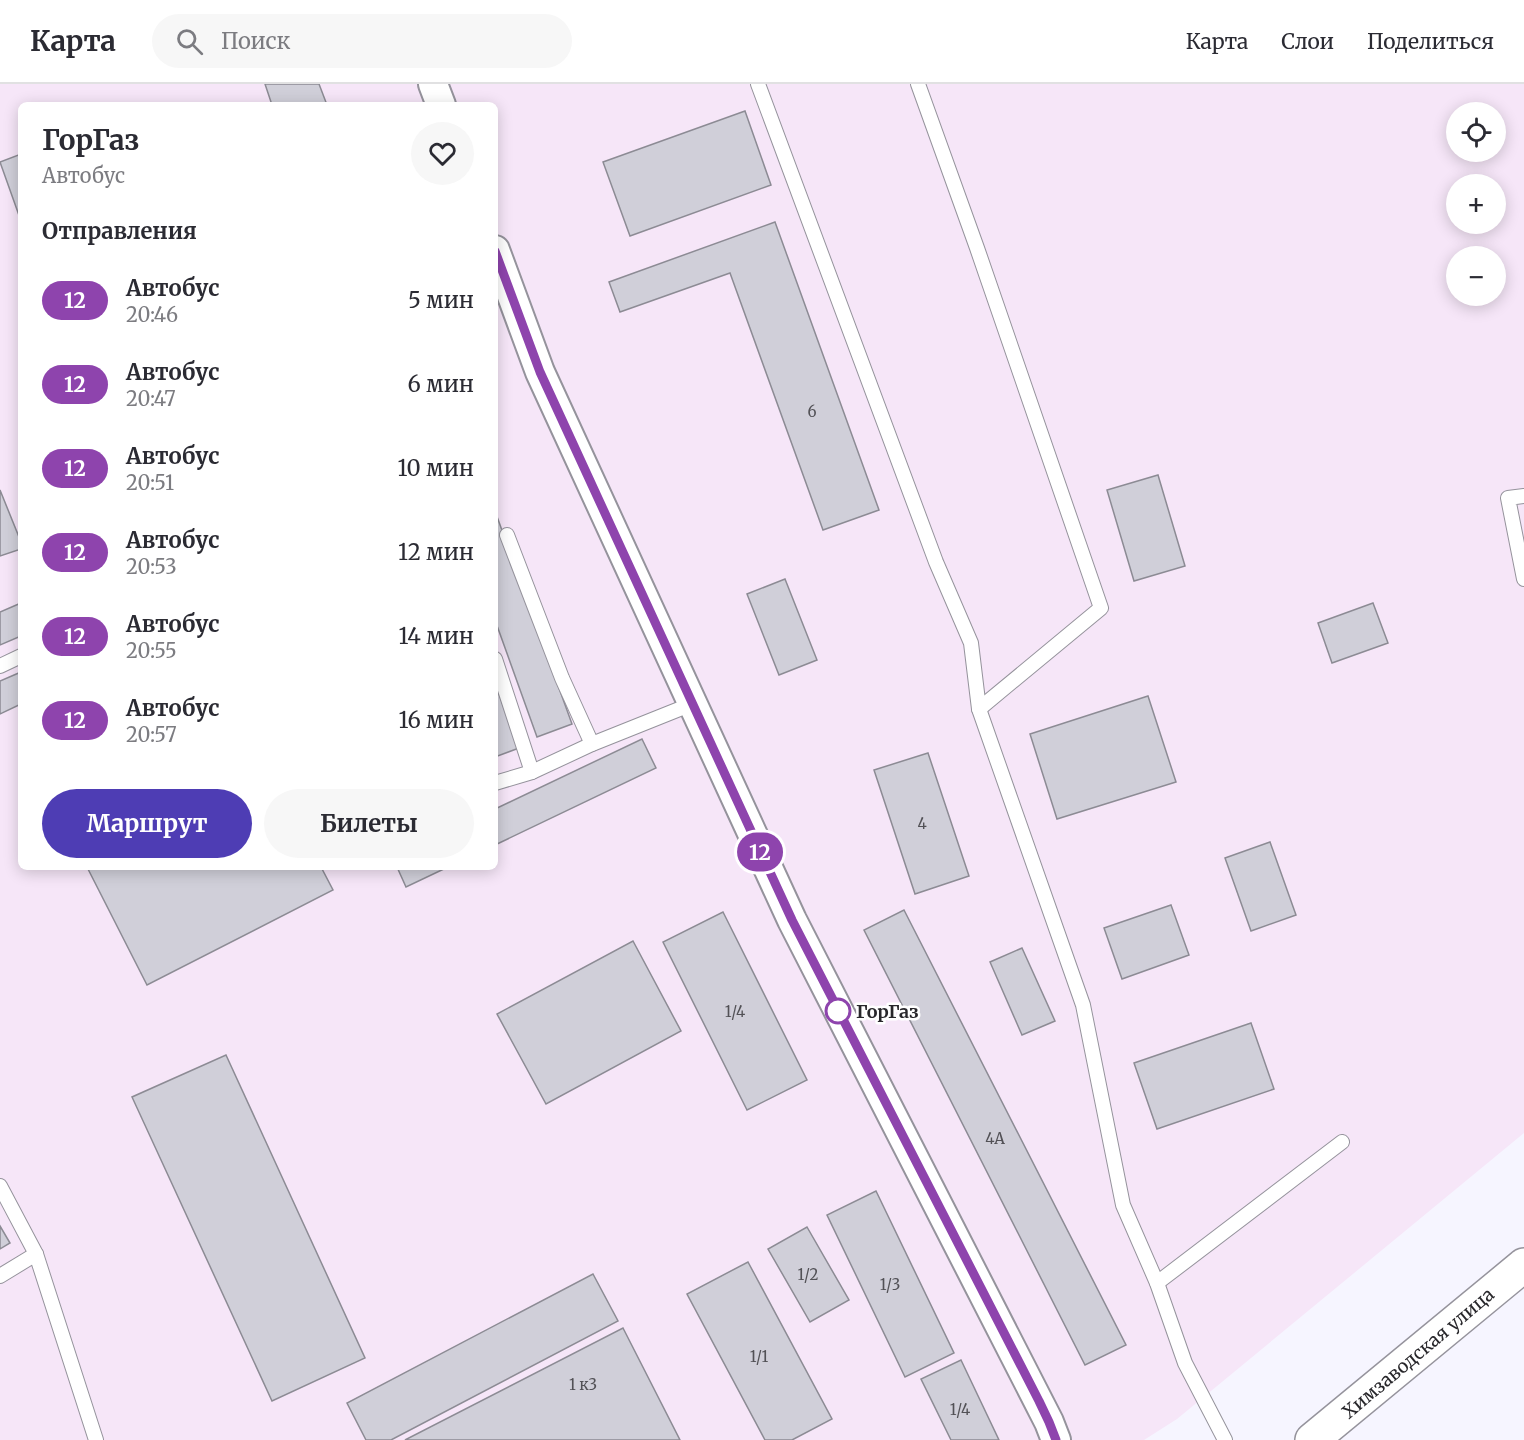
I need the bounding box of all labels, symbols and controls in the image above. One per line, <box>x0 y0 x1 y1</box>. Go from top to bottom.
search box <box>152 14 572 68</box>
text: Карта <box>30 23 116 59</box>
icon: search <box>173 25 206 58</box>
text: Поиск <box>221 27 291 55</box>
text: Карта <box>1186 28 1248 55</box>
text: Слои <box>1281 28 1334 55</box>
text: Поделиться <box>1367 28 1494 55</box>
map controls <box>1446 102 1506 306</box>
button: locate <box>1446 102 1506 162</box>
text: ГорГаз <box>42 122 139 158</box>
button: heart <box>411 122 474 185</box>
text: Автобус <box>42 163 125 188</box>
button: + <box>1446 174 1506 234</box>
text: Отправления <box>42 217 197 245</box>
button: − <box>1446 246 1506 306</box>
text: Автобус <box>126 274 219 302</box>
text: 5 мин <box>408 286 474 314</box>
text: 12 <box>64 287 86 314</box>
text: 20:46 <box>126 302 178 327</box>
text: Автобус <box>126 358 219 386</box>
text: 6 мин <box>407 370 474 398</box>
text: 12 <box>64 371 86 398</box>
text: 20:47 <box>126 386 176 411</box>
house number: 6 <box>807 402 817 421</box>
text: Автобус <box>126 442 219 470</box>
text: 10 мин <box>398 454 474 482</box>
text: 12 <box>64 455 86 482</box>
text: 20:51 <box>126 470 174 495</box>
text: Автобус <box>126 526 219 554</box>
text: 12 мин <box>398 538 474 566</box>
text: 12 <box>64 539 86 566</box>
text: 20:53 <box>126 554 177 579</box>
text: Автобус <box>126 610 219 638</box>
text: 14 мин <box>398 622 474 650</box>
text: 12 <box>64 623 86 650</box>
text: 20:55 <box>126 638 177 663</box>
text: Автобус <box>126 694 219 722</box>
text: 16 мин <box>398 706 474 734</box>
text: 12 <box>64 707 86 734</box>
text: 20:57 <box>126 722 177 747</box>
button: Маршрут <box>42 789 252 858</box>
button: Билеты <box>264 789 474 858</box>
house number: 4 <box>917 814 927 833</box>
line badge: 12 <box>733 832 787 872</box>
text: 12 <box>749 839 771 866</box>
marker: ГорГаз <box>825 998 851 1024</box>
place label: ГорГаз <box>856 1000 918 1023</box>
house number: 1/4 <box>725 1002 745 1021</box>
house number: 4А <box>985 1129 1005 1148</box>
house number: 1/2 <box>798 1265 819 1284</box>
house number: 1/3 <box>880 1275 900 1294</box>
street label: Химзаводская улица <box>1337 1283 1499 1423</box>
house number: 1/1 <box>750 1347 769 1366</box>
house number: 1 к3 <box>569 1375 597 1394</box>
house number: 1/4 <box>950 1400 970 1419</box>

